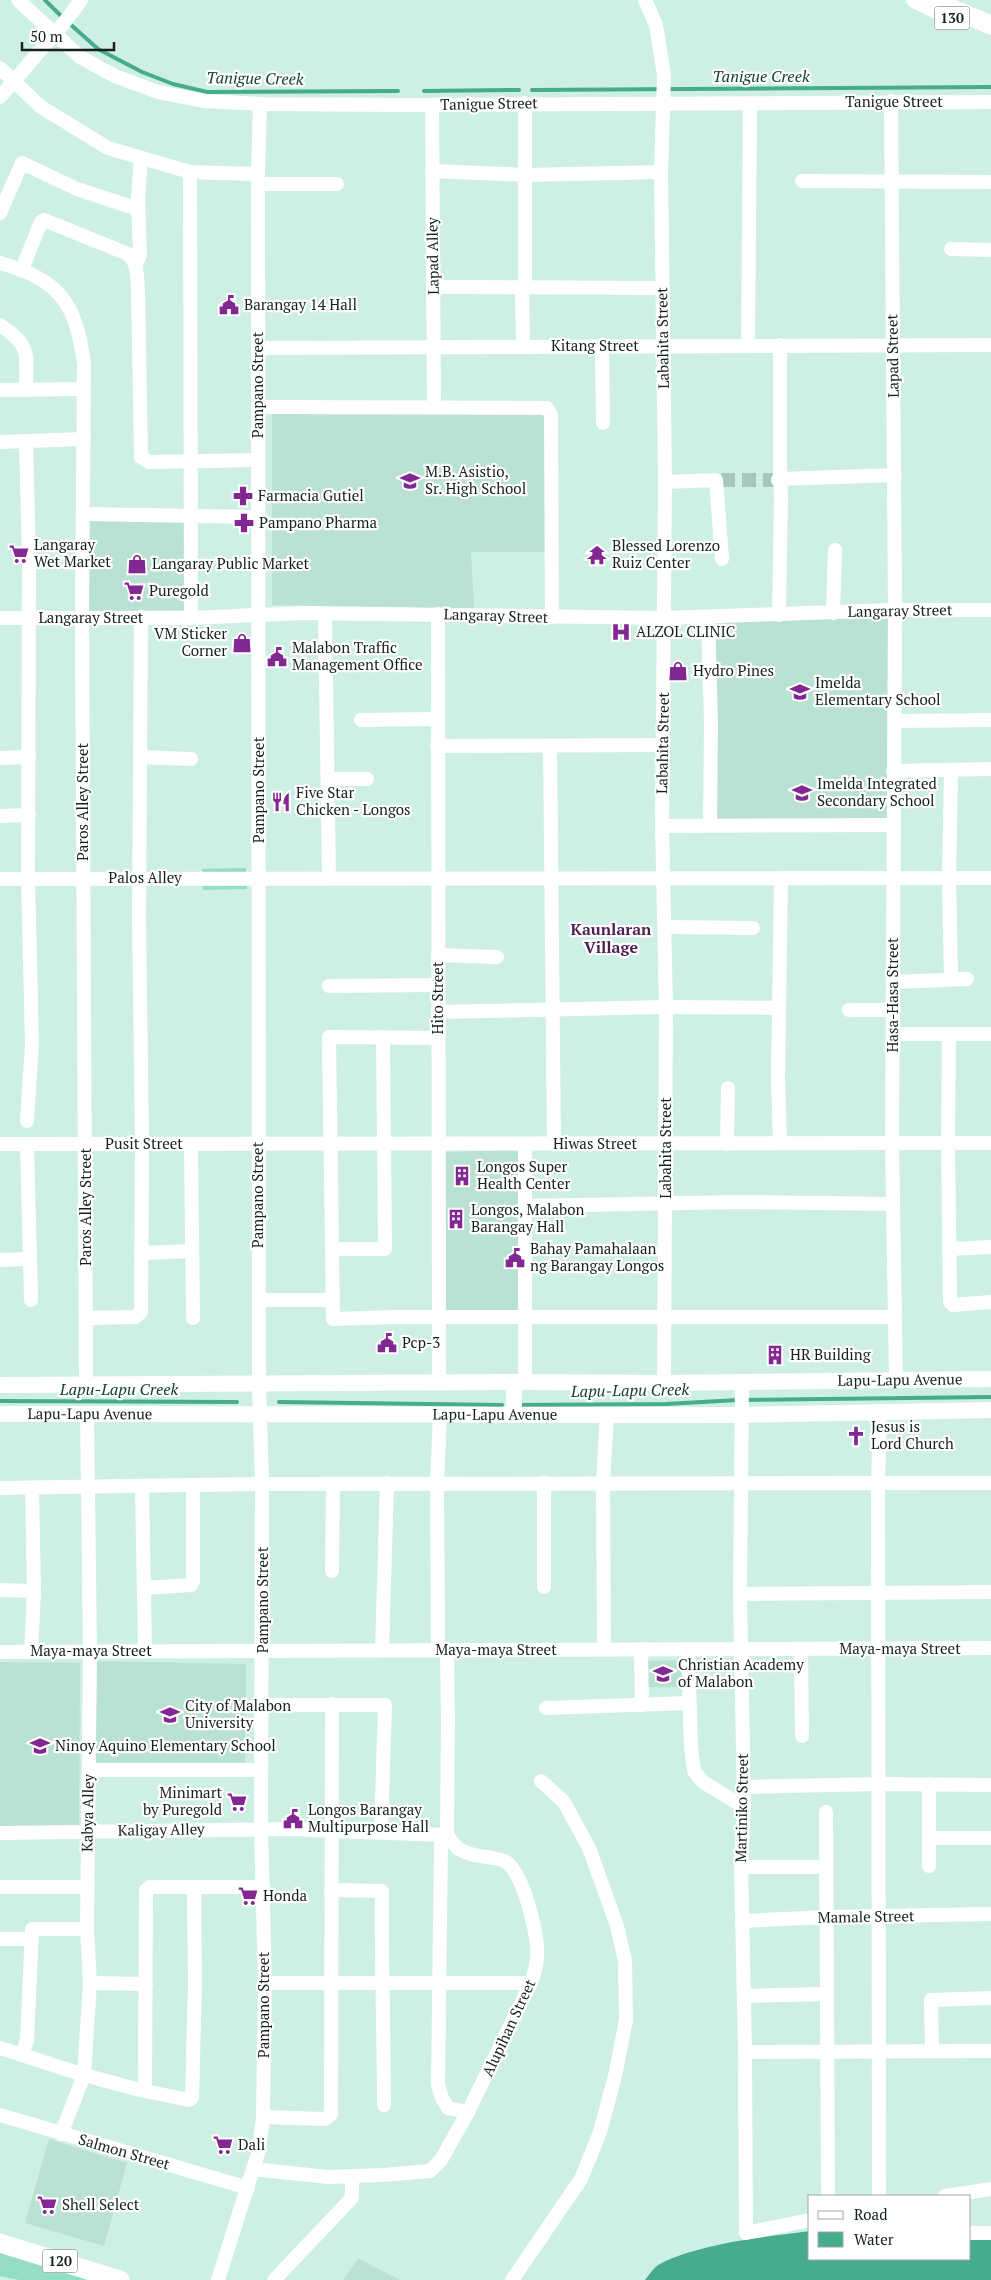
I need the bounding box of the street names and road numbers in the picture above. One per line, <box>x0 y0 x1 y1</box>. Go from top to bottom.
road number: 130 <box>934 7 970 30</box>
street label: Tanigue Street <box>845 91 943 111</box>
street label: Tanigue Street <box>440 92 538 114</box>
street label: Lapad Alley <box>421 217 443 295</box>
street label: Labahita Street <box>651 287 673 389</box>
street label: Lapad Street <box>881 313 903 398</box>
street label: Pampano Street <box>247 331 267 438</box>
street label: Kitang Street <box>551 335 639 355</box>
street label: Langaray Street <box>847 599 953 621</box>
street label: Langaray Street <box>443 603 549 627</box>
street label: Langaray Street <box>39 607 144 627</box>
street label: Labahita Street <box>651 692 673 794</box>
street label: Pampano Street <box>248 736 268 843</box>
street label: Paros Alley Street <box>72 742 92 861</box>
street label: Palos Alley <box>108 867 182 887</box>
street label: Hasa-Hasa Street <box>882 937 902 1053</box>
street label: Hito Street <box>427 961 447 1034</box>
street label: Labahita Street <box>655 1097 675 1199</box>
street label: Pusit Street <box>105 1133 183 1153</box>
street label: Hiwas Street <box>553 1133 637 1153</box>
street label: Pampano Street <box>247 1141 267 1248</box>
street label: Paros Alley Street <box>75 1147 95 1266</box>
street label: Lapu-Lapu Avenue <box>837 1368 962 1390</box>
street label: Lapu-Lapu Avenue <box>28 1403 152 1423</box>
street label: Lapu-Lapu Avenue <box>433 1404 557 1424</box>
street label: Pampano Street <box>252 1546 272 1653</box>
street label: Maya-maya Street <box>839 1638 961 1658</box>
street label: Maya-maya Street <box>435 1639 557 1659</box>
street label: Maya-maya Street <box>30 1640 152 1660</box>
street label: Martiniko Street <box>730 1753 752 1863</box>
street label: Kabya Alley <box>76 1773 98 1852</box>
street label: Kaligay Alley <box>117 1818 205 1840</box>
street label: Mamale Street <box>817 1905 915 1927</box>
street label: Pampano Street <box>253 1951 273 2058</box>
street label: Alupihan Street <box>477 1975 540 2080</box>
street label: Salmon Street <box>76 2128 173 2174</box>
road number: 120 <box>42 2250 78 2272</box>

